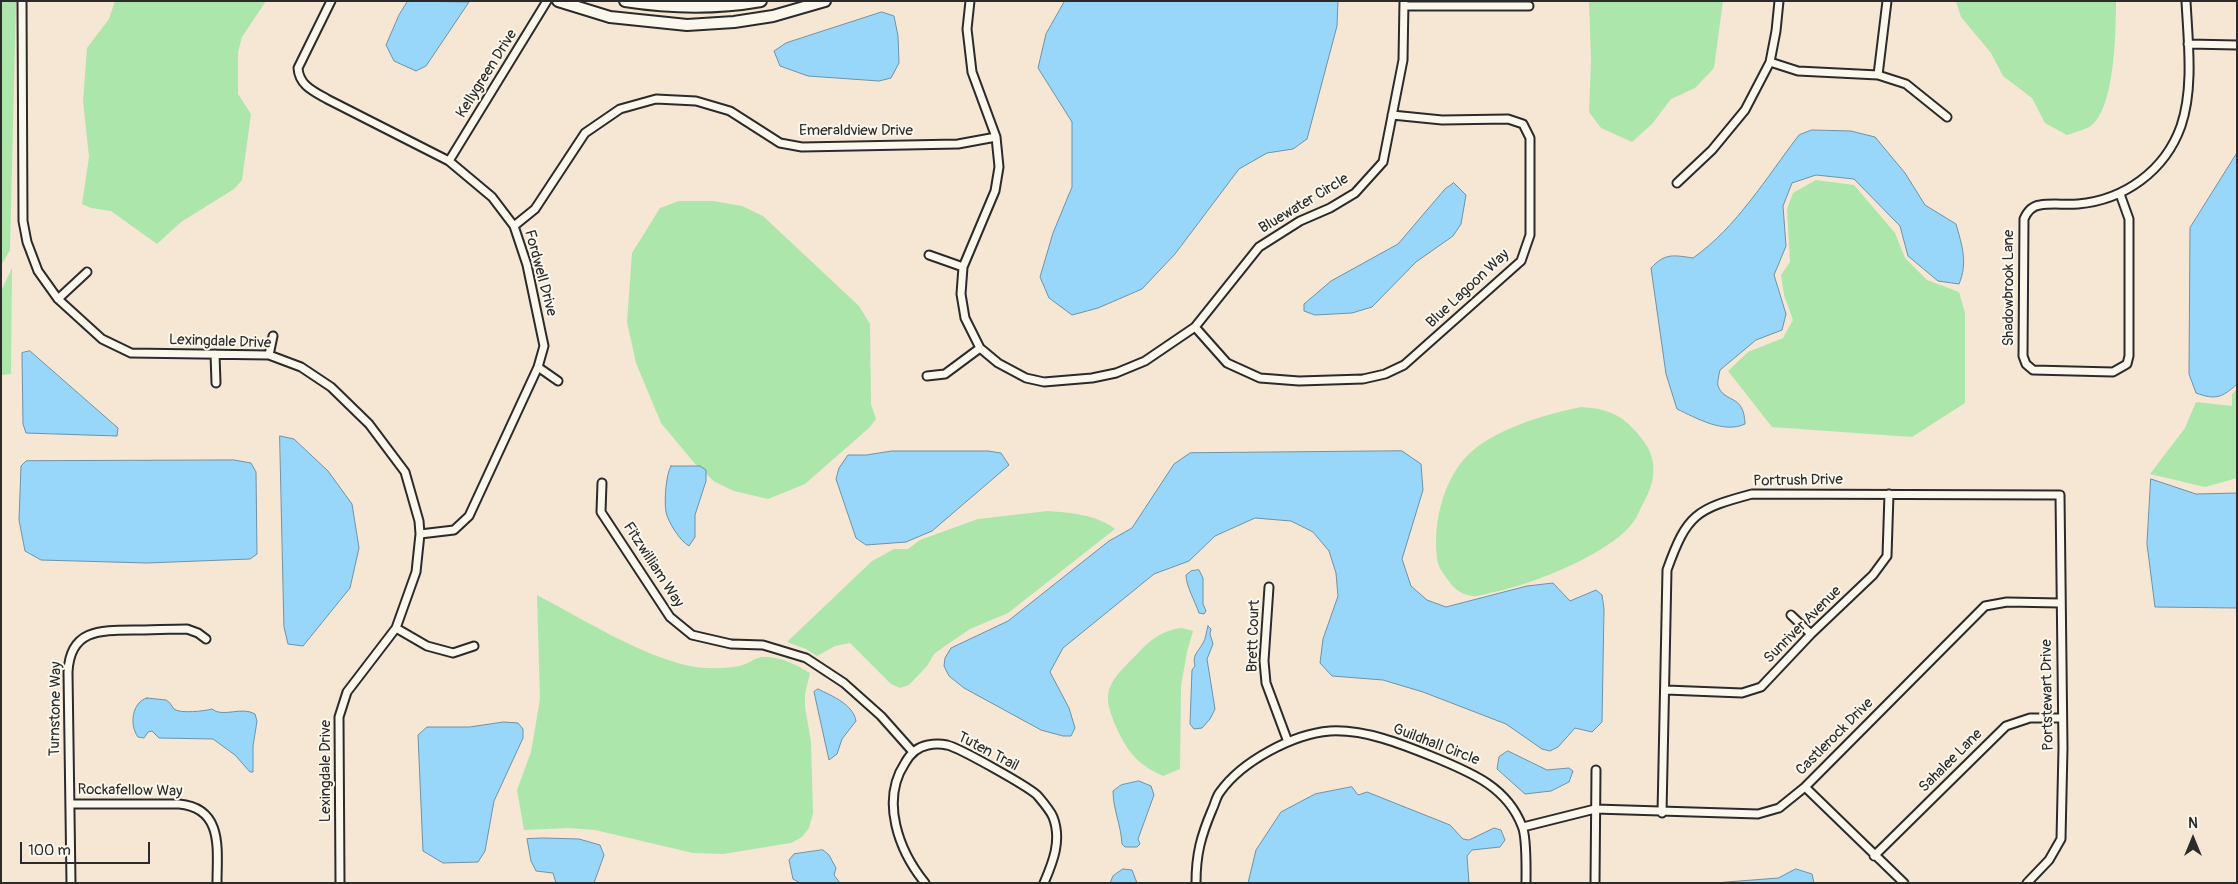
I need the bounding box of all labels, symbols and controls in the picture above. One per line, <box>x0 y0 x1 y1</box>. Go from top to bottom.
street label: Kellygreen Drive <box>453 26 521 122</box>
street label: Emeraldview Drive <box>799 122 913 140</box>
street label: Bluewater Circle <box>1256 170 1352 238</box>
street label: Fordwell Drive <box>520 228 560 318</box>
street label: Shadowbrook Lane <box>2000 230 2018 346</box>
street label: Blue Lagoon Way <box>1423 246 1513 332</box>
street label: Lexingdale Drive <box>168 331 272 353</box>
street label: Portrush Drive <box>1753 471 1843 491</box>
street label: Fitzwilliam Way <box>619 519 687 611</box>
street label: Sunriver Avenue <box>1761 583 1845 667</box>
street label: Brett Court <box>1244 599 1264 673</box>
street label: Portstewart Drive <box>2038 639 2058 751</box>
street label: Turnstone Way <box>46 661 66 757</box>
street label: Castlerock Drive <box>1792 694 1878 780</box>
street label: Lexingdale Drive <box>317 720 335 822</box>
street label: Guildhall Circle <box>1390 720 1482 770</box>
street label: Sahalee Lane <box>1916 726 1986 796</box>
street label: Tuten Trail <box>954 728 1022 776</box>
street label: Rockafellow Way <box>77 781 183 801</box>
north arrow <box>2168 814 2218 864</box>
text: N <box>2188 815 2198 832</box>
scale bar <box>22 832 152 864</box>
text: 100 m <box>28 841 71 860</box>

